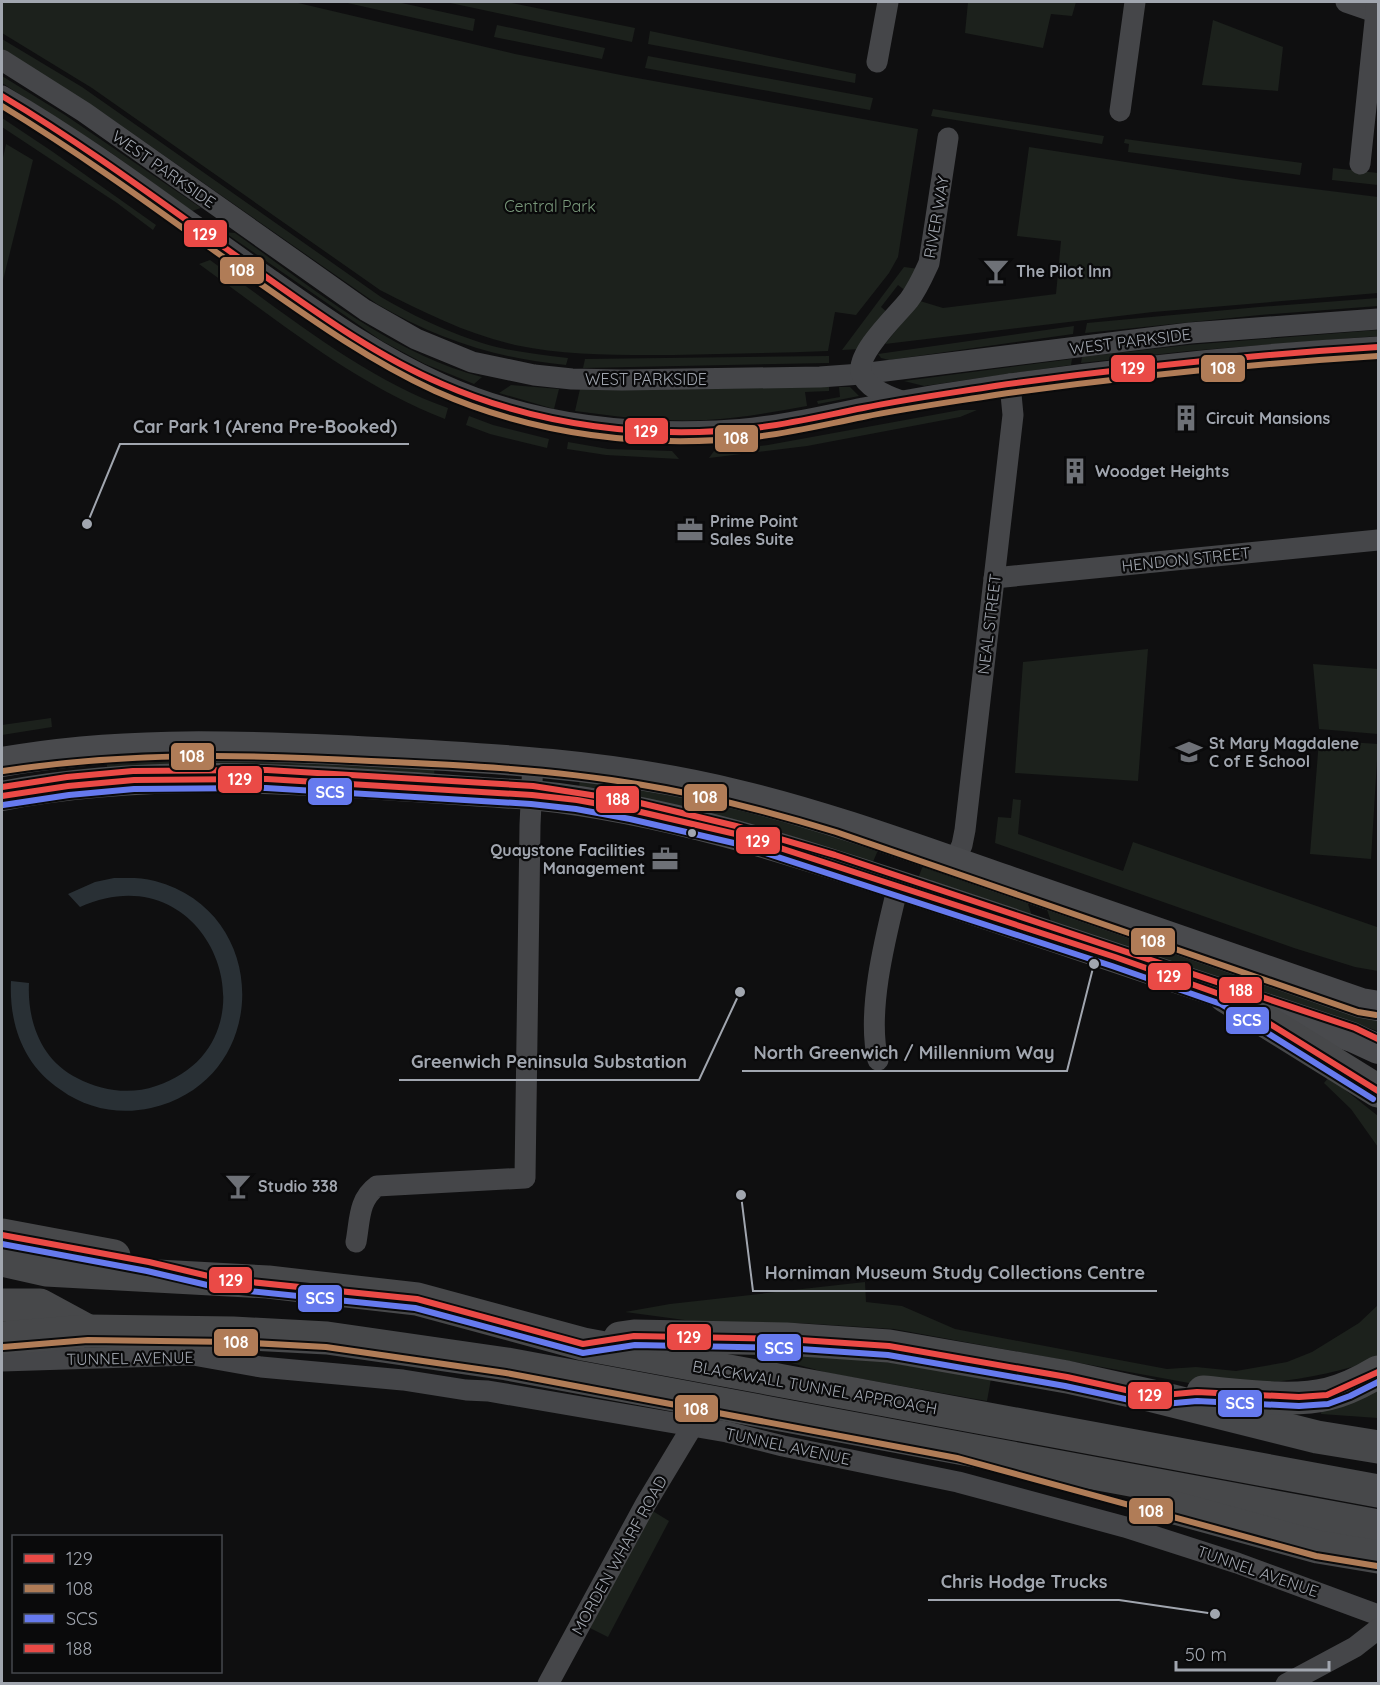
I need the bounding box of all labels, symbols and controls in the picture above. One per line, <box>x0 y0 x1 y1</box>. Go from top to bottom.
street label: WEST PARKSIDE <box>108 126 220 212</box>
street label: RIVER WAY <box>919 174 953 260</box>
park label: Central Park <box>504 196 596 216</box>
line badge: 129 <box>183 219 228 248</box>
text: 129 <box>193 224 217 244</box>
line badge: 108 <box>219 256 265 285</box>
bar icon: The Pilot Inn <box>981 256 1011 286</box>
text: 108 <box>230 260 255 280</box>
place label: The Pilot Inn <box>1016 261 1111 281</box>
street label: WEST PARKSIDE <box>1068 324 1192 358</box>
line badge: 129 <box>1110 354 1156 383</box>
line badge: 108 <box>1200 354 1246 383</box>
text: 129 <box>1121 358 1145 378</box>
text: 108 <box>1211 358 1236 378</box>
street label: WEST PARKSIDE <box>585 369 707 389</box>
building icon: Circuit Mansions <box>1171 403 1201 433</box>
callout: Car Park 1 (Arena Pre-Booked) <box>120 408 409 444</box>
place label: Circuit Mansions <box>1206 408 1331 428</box>
text: Car Park 1 (Arena Pre-Booked) <box>133 415 397 438</box>
line badge: 129 <box>624 417 669 445</box>
text: 129 <box>634 421 658 441</box>
line badge: 108 <box>714 424 759 453</box>
text: 108 <box>724 428 749 448</box>
building icon: Woodget Heights <box>1060 456 1090 486</box>
place label: Woodget Heights <box>1095 461 1229 481</box>
place label: Prime Point Sales Suite <box>710 511 798 549</box>
office icon: Prime Point Sales Suite <box>675 515 705 545</box>
street label: HENDON STREET <box>1121 542 1252 576</box>
street label: NEAL STREET <box>973 572 1005 675</box>
place label: St Mary Magdalene C of E School <box>1209 733 1359 771</box>
school or university icon: St Mary Magdalene C of E School <box>1174 737 1204 767</box>
line badge: 108 <box>170 742 215 771</box>
text: 108 <box>180 746 205 766</box>
line badge: 129 <box>217 765 263 794</box>
text: 129 <box>228 769 252 789</box>
line badge: SCS <box>307 777 353 806</box>
text: SCS <box>315 782 345 802</box>
line badge: 108 <box>683 783 728 812</box>
line badge: 188 <box>595 785 640 814</box>
text: 108 <box>693 787 718 807</box>
text: 188 <box>606 789 630 809</box>
line badge: 129 <box>735 826 781 855</box>
unlabelled marker <box>686 827 698 839</box>
text: 129 <box>746 831 770 851</box>
place label: Quaystone Facilities Management <box>490 840 645 878</box>
office icon: Quaystone Facilities Management <box>650 844 680 874</box>
line badge: 108 <box>1130 927 1176 956</box>
text: 108 <box>1141 931 1166 951</box>
line badge: 129 <box>1147 962 1192 991</box>
text: 129 <box>1157 966 1181 986</box>
line badge: 188 <box>1218 976 1263 1004</box>
text: 188 <box>1229 980 1253 1000</box>
line badge: SCS <box>1225 1006 1270 1035</box>
text: SCS <box>1232 1010 1262 1030</box>
callout: North Greenwich / Millennium Way <box>742 1035 1067 1071</box>
text: North Greenwich / Millennium Way <box>753 1041 1055 1064</box>
callout: Greenwich Peninsula Substation <box>399 1044 699 1080</box>
text: Greenwich Peninsula Substation <box>411 1050 687 1073</box>
bar icon: Studio 338 <box>223 1171 253 1201</box>
place label: Studio 338 <box>258 1176 338 1196</box>
callout: Horniman Museum Study Collections Centre <box>753 1255 1157 1291</box>
text: Horniman Museum Study Collections Centre <box>765 1261 1145 1284</box>
line badge: 129 <box>208 1266 253 1294</box>
text: 129 <box>219 1270 243 1290</box>
line badge: SCS <box>297 1284 343 1313</box>
text: SCS <box>305 1288 335 1308</box>
line badge: 129 <box>666 1323 712 1351</box>
text: 129 <box>677 1327 701 1347</box>
line badge: 108 <box>213 1328 259 1357</box>
text: 108 <box>224 1332 249 1352</box>
line badge: SCS <box>756 1333 802 1362</box>
text: SCS <box>764 1338 794 1358</box>
street label: TUNNEL AVENUE <box>66 1347 194 1369</box>
street label: BLACKWALL TUNNEL APPROACH <box>691 1356 939 1418</box>
line badge: 129 <box>1127 1381 1173 1410</box>
text: 129 <box>1138 1385 1162 1405</box>
line badge: SCS <box>1217 1389 1263 1418</box>
text: SCS <box>1225 1393 1255 1413</box>
line badge: 108 <box>674 1394 719 1423</box>
text: 108 <box>684 1399 709 1419</box>
street label: TUNNEL AVENUE <box>724 1423 852 1469</box>
street label: MORDEN WHARF ROAD <box>567 1472 671 1638</box>
line badge: 108 <box>1128 1497 1174 1525</box>
text: 108 <box>1139 1501 1164 1521</box>
legend <box>12 1535 222 1673</box>
street label: TUNNEL AVENUE <box>1195 1541 1321 1601</box>
text: 129 <box>66 1547 93 1570</box>
callout: Chris Hodge Trucks <box>928 1564 1119 1600</box>
text: Chris Hodge Trucks <box>941 1570 1108 1593</box>
text: 108 <box>66 1577 93 1600</box>
text: SCS <box>66 1607 98 1630</box>
scale bar <box>1176 1634 1329 1672</box>
text: 188 <box>66 1637 92 1660</box>
text: 50 m <box>1185 1643 1227 1666</box>

